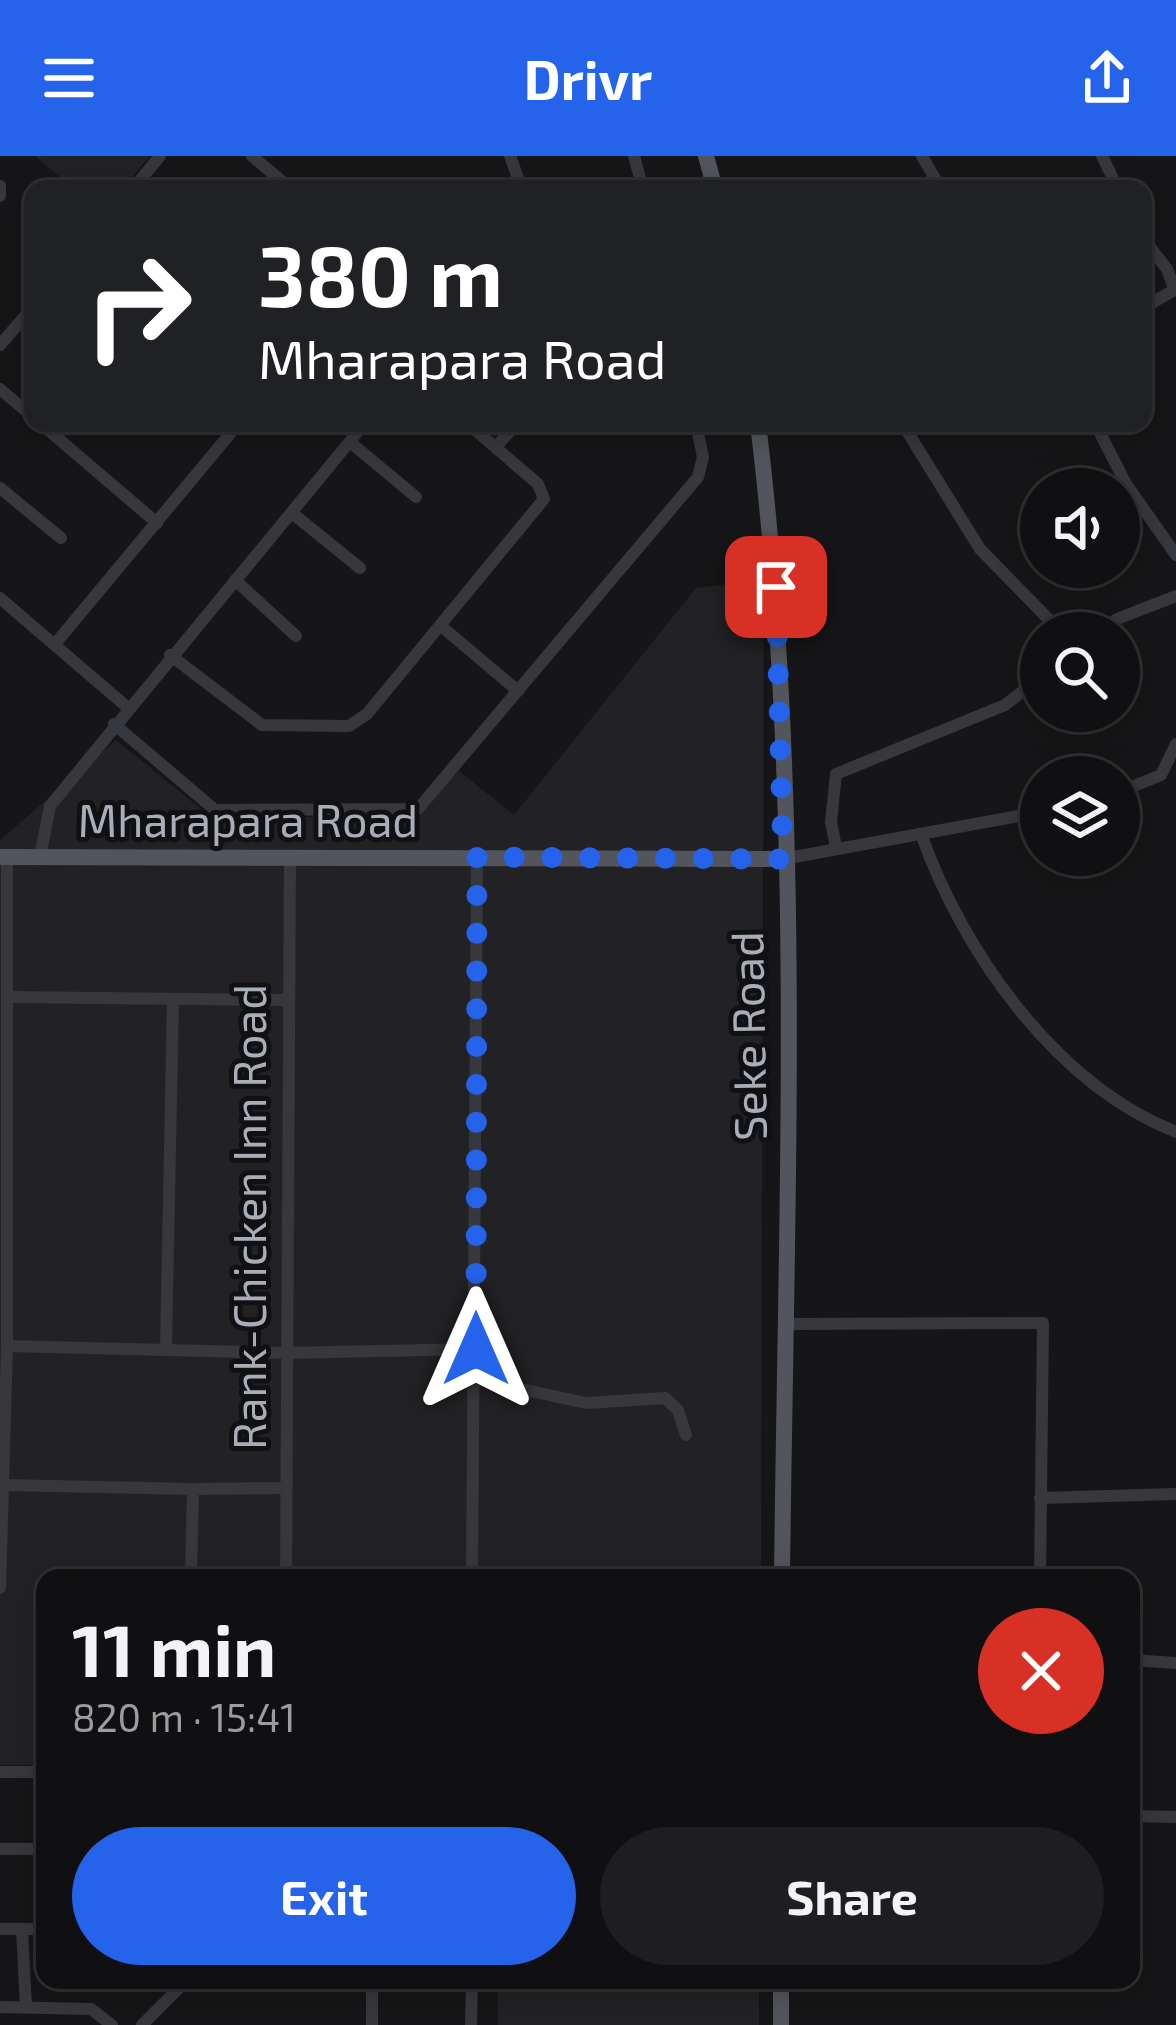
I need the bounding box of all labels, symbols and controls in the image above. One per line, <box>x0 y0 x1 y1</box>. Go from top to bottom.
icon: menu <box>36 45 102 111</box>
icon: share <box>1074 45 1140 111</box>
text: Drivr <box>524 46 652 111</box>
text: 380 m <box>258 223 503 324</box>
icon: right <box>60 228 216 384</box>
text: Mharapara Road <box>258 325 666 390</box>
map controls <box>1020 468 1140 876</box>
button: sound <box>1020 468 1140 588</box>
pin <box>725 536 827 638</box>
icon: arrive <box>743 554 809 620</box>
button: search <box>1020 612 1140 732</box>
button: layers <box>1020 756 1140 876</box>
street label: Mharapara Road <box>78 792 418 846</box>
street label: Seke Road <box>718 931 776 1141</box>
street label: Rank-Chicken Inn Road <box>221 984 275 1450</box>
position arrow <box>413 1286 539 1412</box>
text: 11 min <box>72 1605 276 1691</box>
button: close <box>978 1608 1104 1734</box>
text: 820 m · 15:41 <box>72 1693 296 1740</box>
button: Exit <box>72 1827 576 1965</box>
button: Share <box>600 1827 1104 1965</box>

